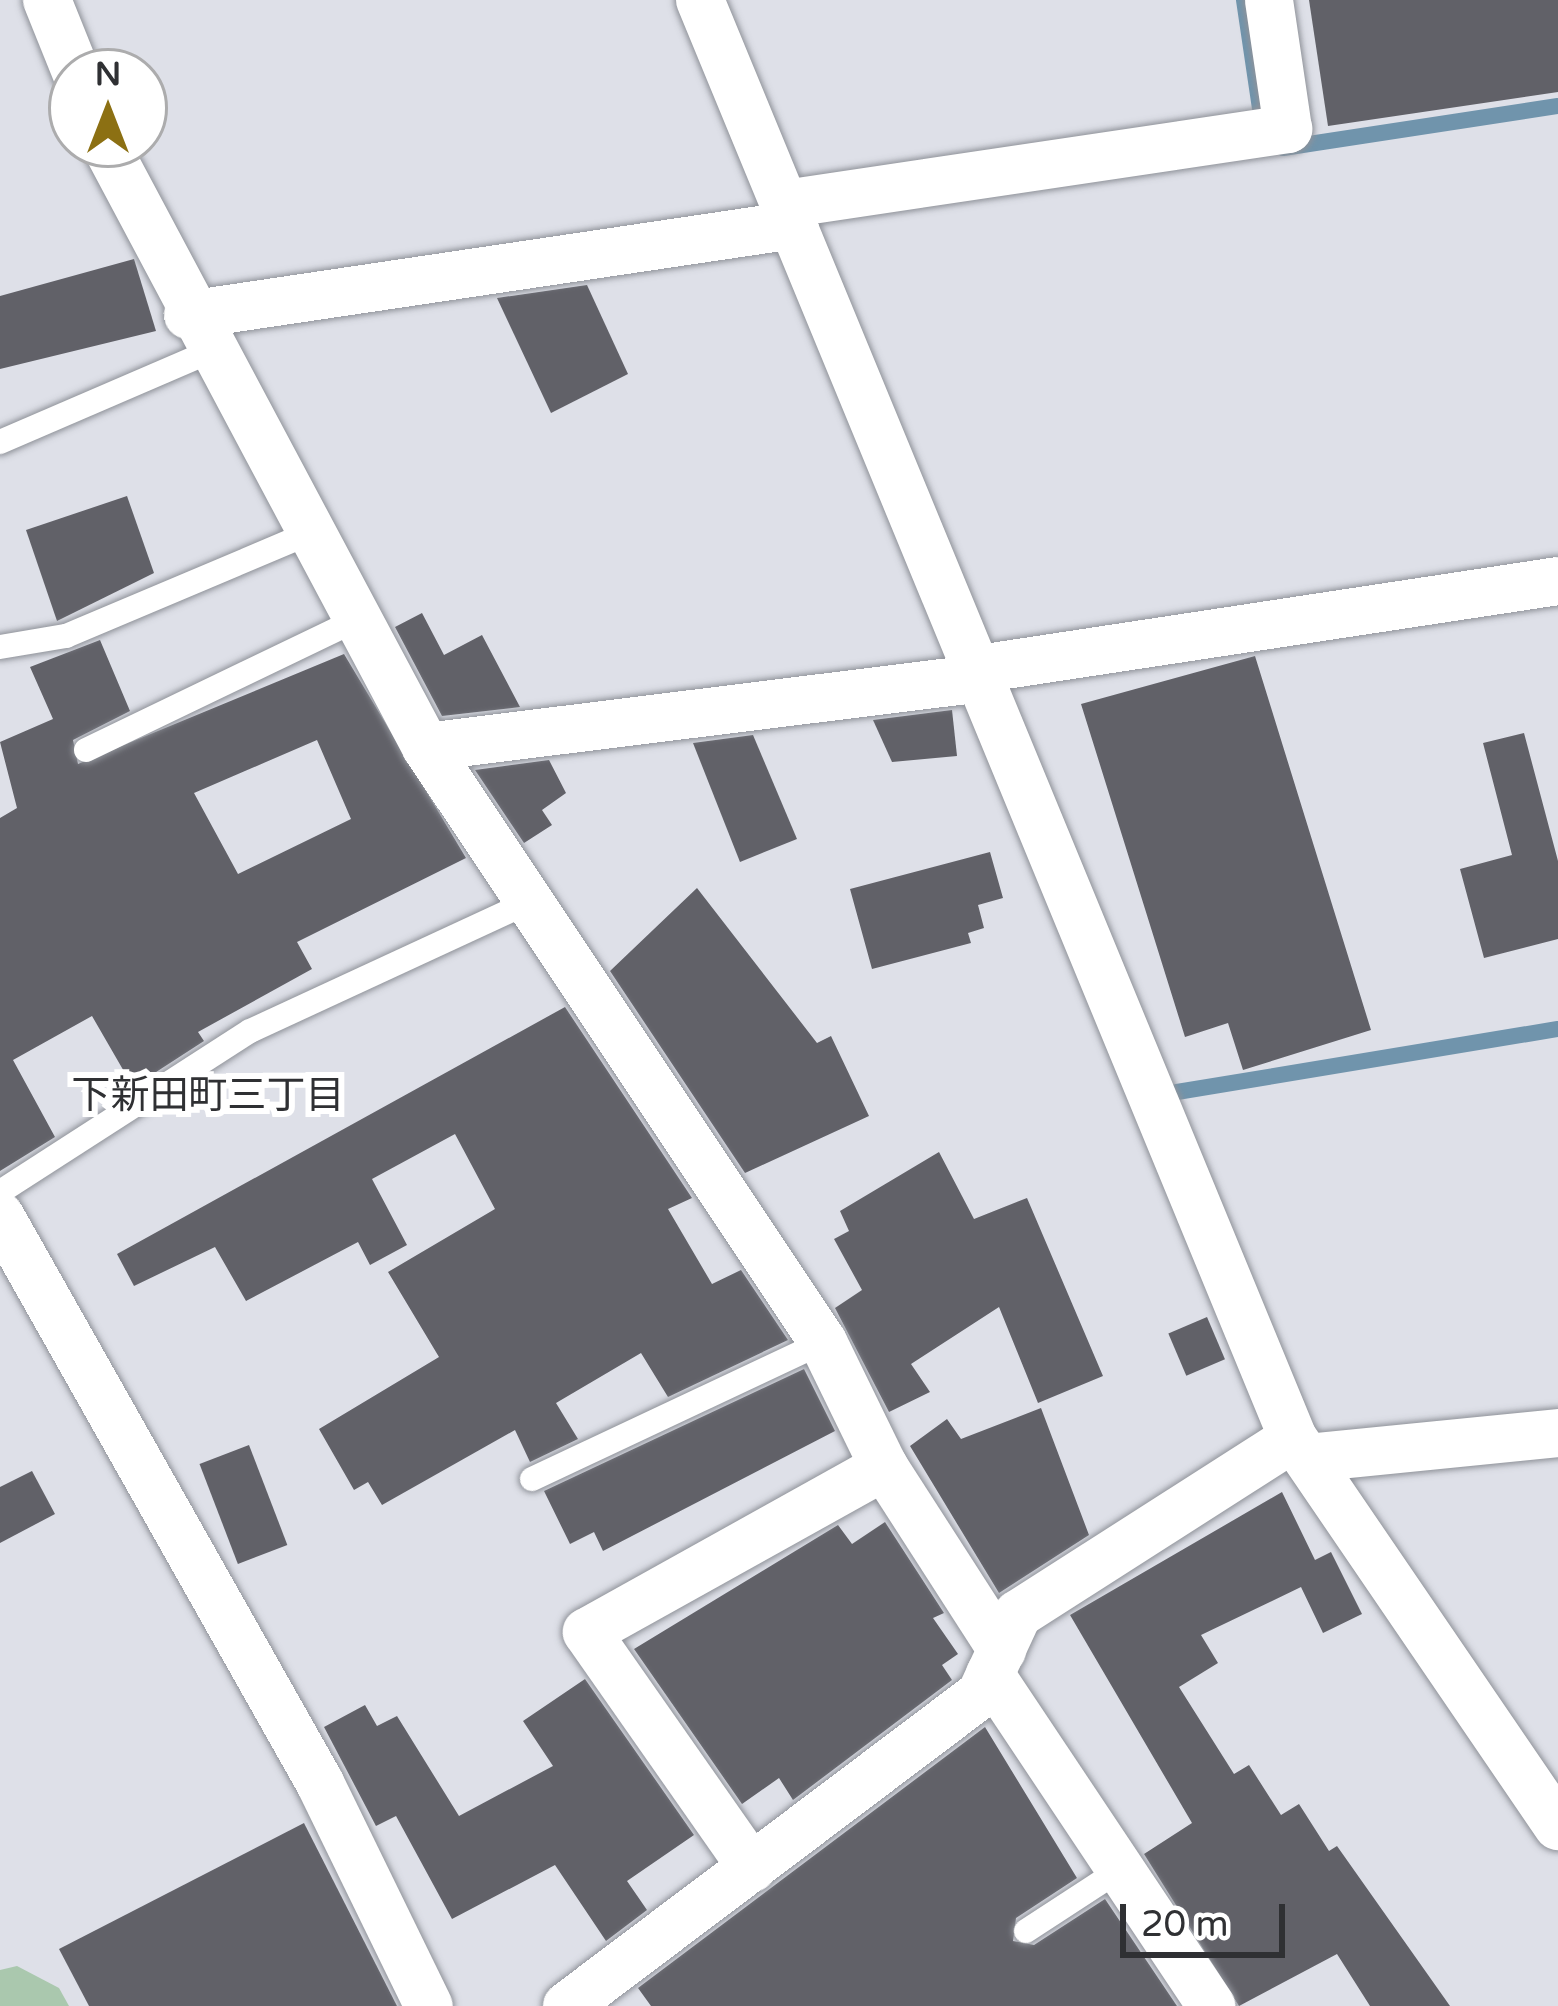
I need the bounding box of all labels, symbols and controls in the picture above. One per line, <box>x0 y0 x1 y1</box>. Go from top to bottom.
north arrow <box>48 48 168 168</box>
text: N <box>95 55 121 94</box>
district label: 下新田町三丁目 <box>72 1073 344 1119</box>
scale bar <box>1126 1880 1291 1954</box>
text: 20 m <box>1141 1903 1229 1946</box>

